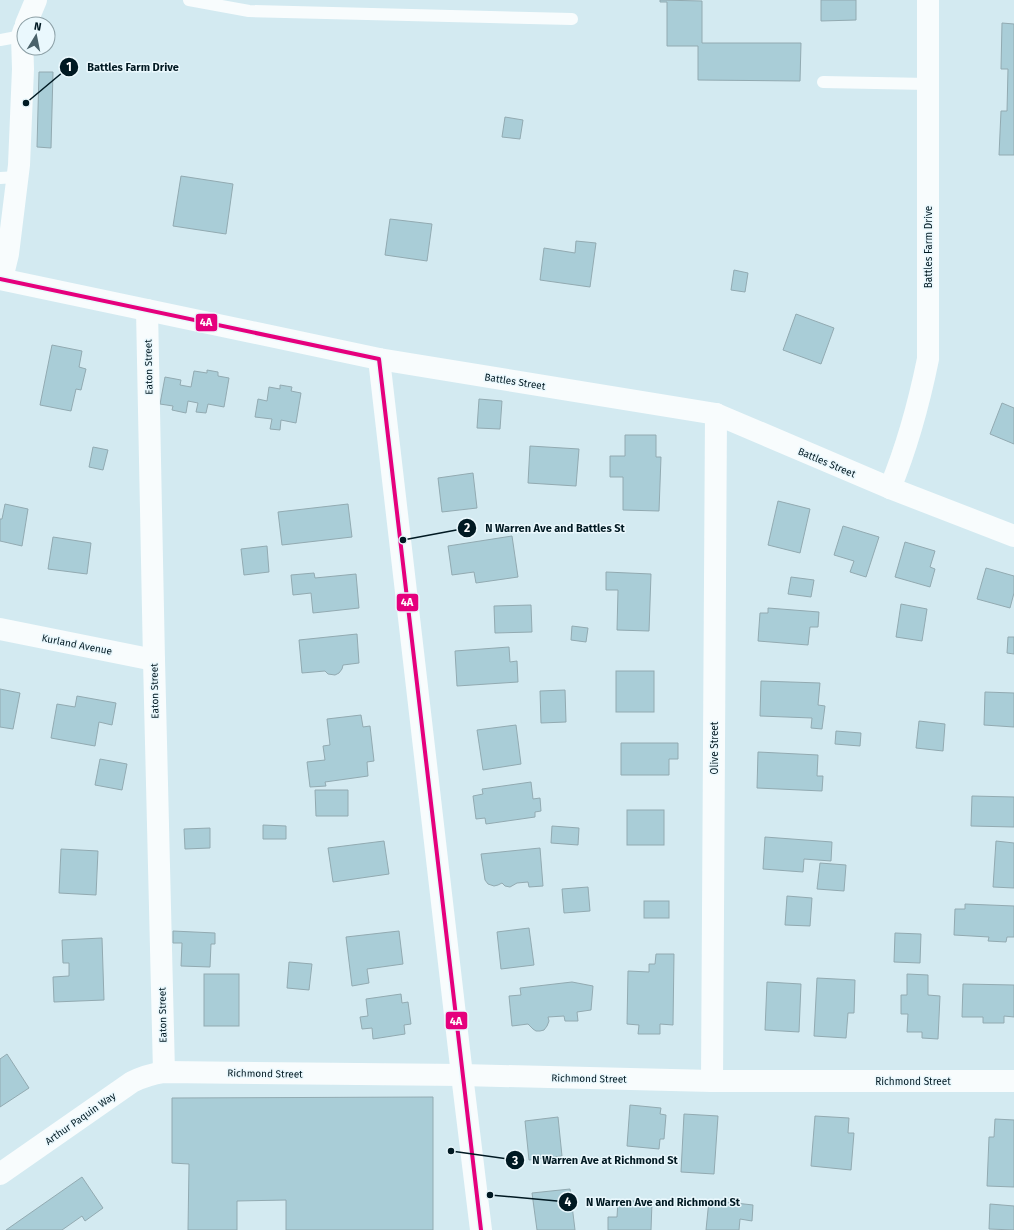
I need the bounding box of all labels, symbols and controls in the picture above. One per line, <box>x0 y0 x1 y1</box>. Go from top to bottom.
north arrow <box>16 16 56 56</box>
text: N <box>33 20 42 34</box>
callout: Battles Farm Drive <box>59 56 187 79</box>
text: 1 <box>66 60 72 74</box>
text: Battles Farm Drive <box>87 61 179 74</box>
street label: Battles Farm Drive <box>923 206 935 288</box>
line badge: 4A <box>195 313 218 332</box>
text: 4A <box>200 316 213 329</box>
street label: Eaton Street <box>143 339 155 395</box>
street label: Battles Street <box>484 371 546 393</box>
street label: Battles Street <box>796 445 858 481</box>
callout: N Warren Ave and Battles St <box>457 517 633 540</box>
text: 2 <box>464 521 470 535</box>
text: N Warren Ave and Battles St <box>485 522 626 535</box>
line badge: 4A <box>396 593 419 612</box>
text: 4A <box>401 596 414 609</box>
street label: Kurland Avenue <box>41 632 113 658</box>
street label: Eaton Street <box>149 663 161 719</box>
street label: Olive Street <box>709 721 721 774</box>
street label: Eaton Street <box>157 987 169 1043</box>
line badge: 4A <box>445 1011 468 1030</box>
text: 4A <box>450 1015 463 1028</box>
street label: Richmond Street <box>227 1067 303 1081</box>
street label: Richmond Street <box>551 1072 627 1086</box>
street label: Richmond Street <box>875 1076 951 1088</box>
street label: Arthur Paquin Way <box>43 1090 118 1148</box>
callout: N Warren Ave at Richmond St <box>505 1149 686 1172</box>
text: 3 <box>511 1154 518 1168</box>
text: N Warren Ave at Richmond St <box>532 1154 678 1167</box>
callout: N Warren Ave and Richmond St <box>558 1190 748 1213</box>
text: 4 <box>565 1195 572 1209</box>
text: N Warren Ave and Richmond St <box>586 1196 741 1209</box>

